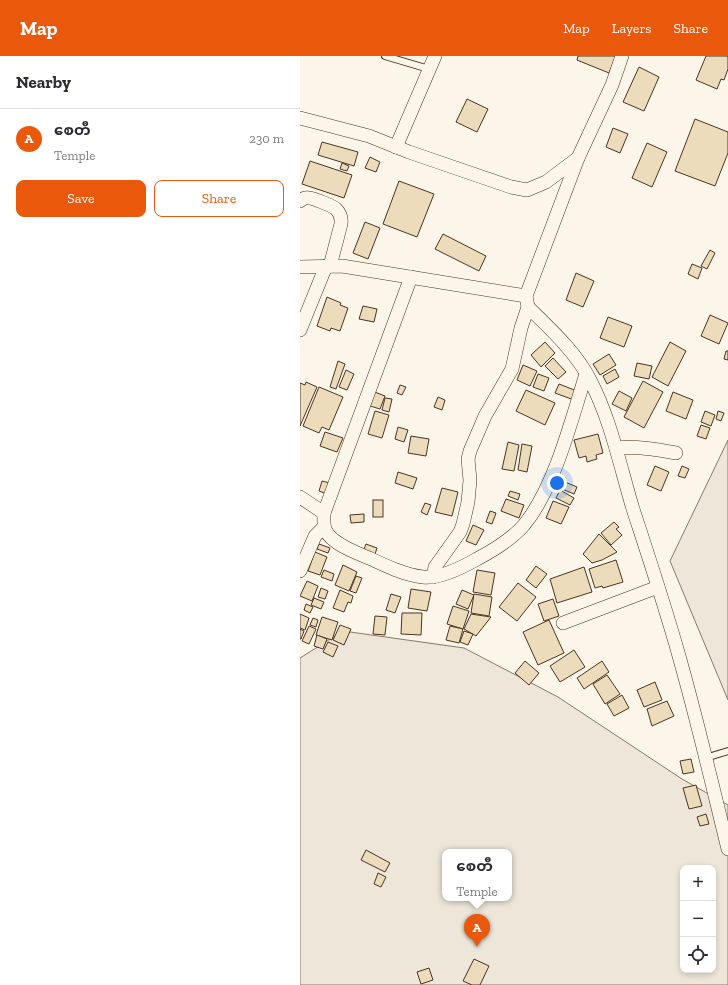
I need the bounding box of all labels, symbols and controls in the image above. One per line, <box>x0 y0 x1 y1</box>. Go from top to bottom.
text: Map <box>20 17 57 40</box>
text: Map <box>563 20 590 37</box>
text: Layers <box>612 20 651 37</box>
text: Share <box>673 20 708 37</box>
text: Nearby <box>16 72 71 92</box>
text: စေတီ <box>54 121 91 139</box>
text: A <box>25 131 33 146</box>
text: 230 m <box>249 131 284 146</box>
text: Temple <box>54 148 95 163</box>
button: Save <box>16 180 146 217</box>
button: Share <box>154 180 284 217</box>
your location <box>547 473 567 493</box>
popup <box>442 849 512 901</box>
text: စေတီ <box>456 857 493 875</box>
map controls <box>680 865 716 973</box>
button: + <box>680 865 716 901</box>
text: Temple <box>456 884 498 899</box>
button: − <box>680 901 716 937</box>
pin: A <box>464 914 490 947</box>
button: locate <box>680 937 716 973</box>

